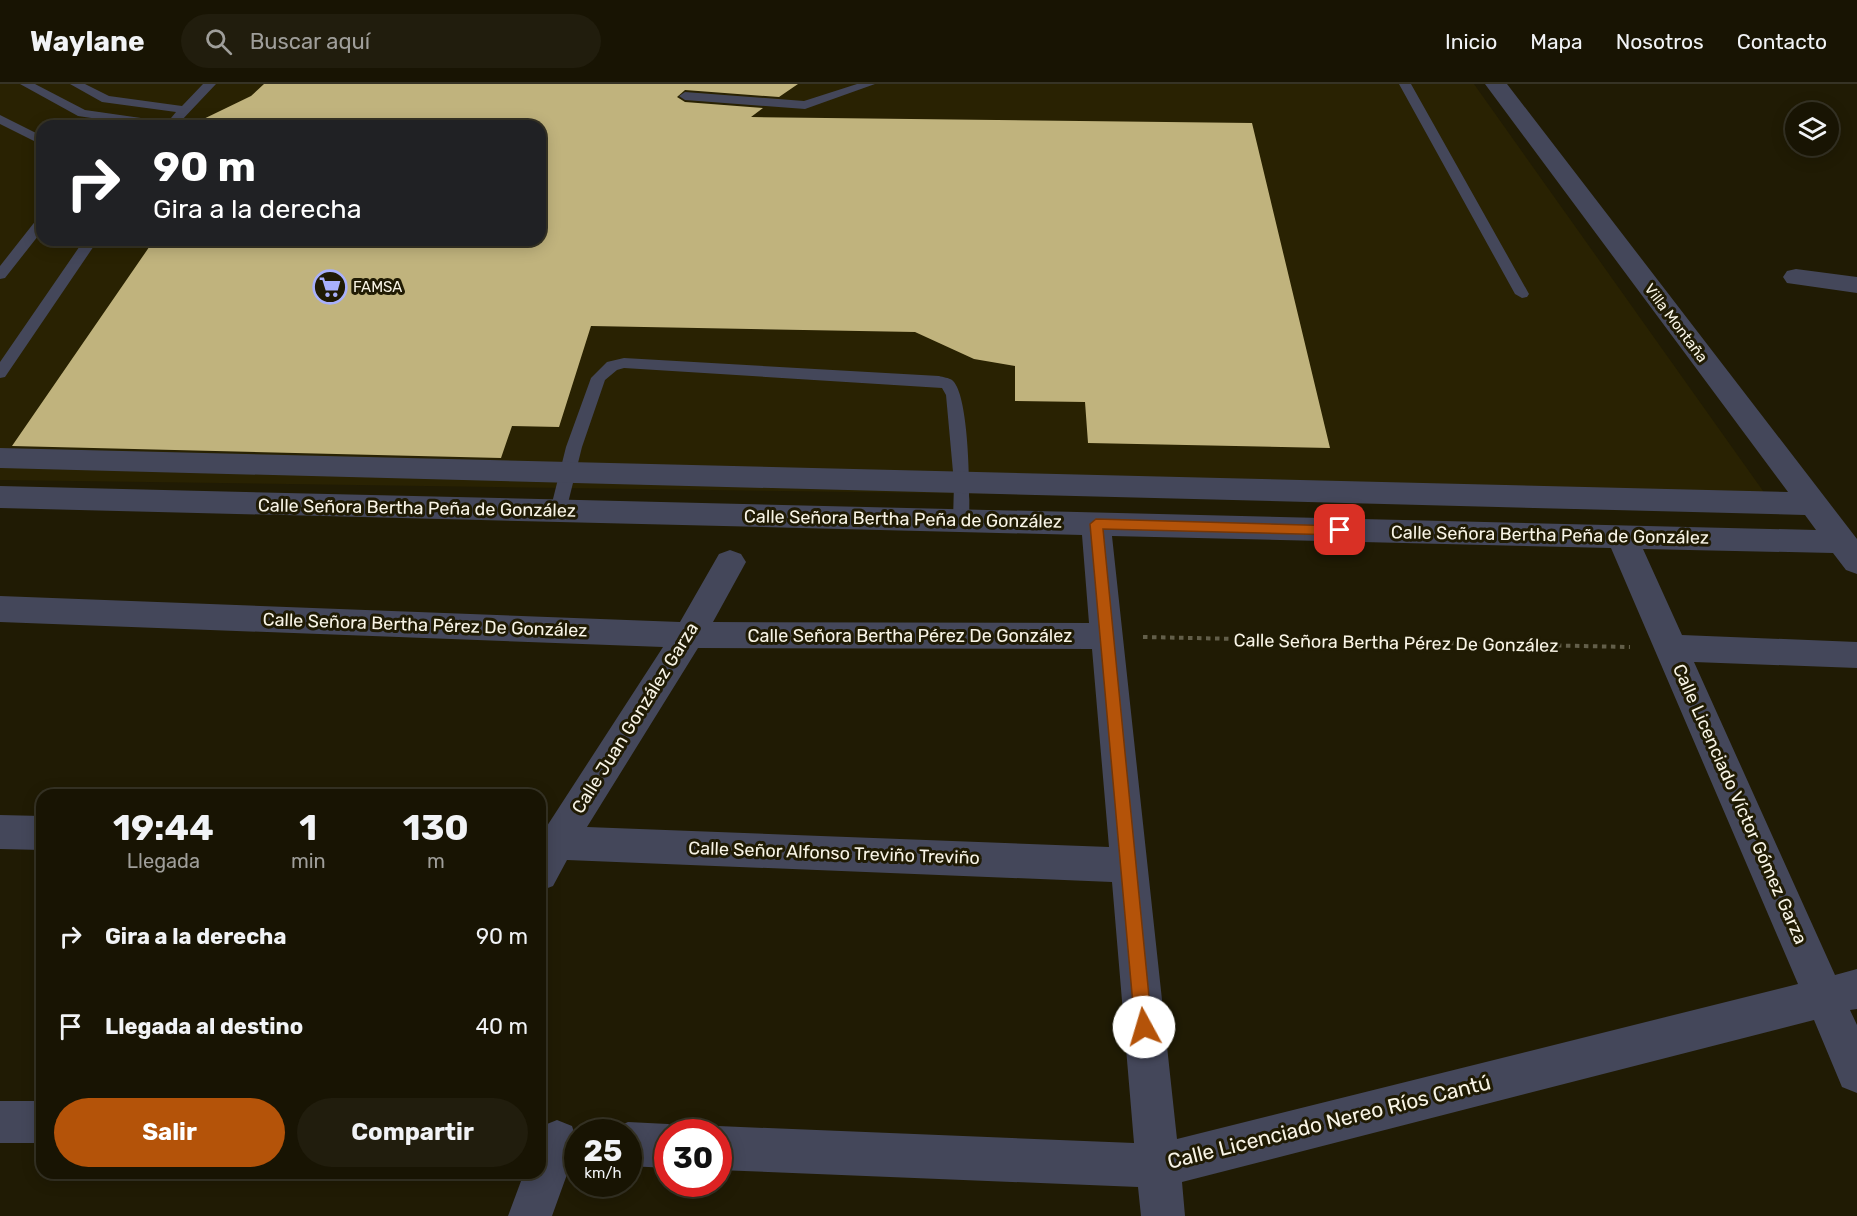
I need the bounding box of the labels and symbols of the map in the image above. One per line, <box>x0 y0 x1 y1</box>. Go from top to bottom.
supermarket icon: FAMSA <box>312 269 348 305</box>
place label: FAMSA <box>353 278 402 296</box>
street label: Villa Montaña <box>1641 280 1711 366</box>
street label: Calle Señora Bertha Peña de González <box>258 494 576 522</box>
pin <box>1314 504 1365 555</box>
street label: Calle Señora Bertha Peña de González <box>744 505 1062 533</box>
street label: Calle Señora Bertha Peña de González <box>1391 521 1709 549</box>
street label: Calle Señora Bertha Pérez De González <box>262 608 588 642</box>
street label: Calle Juan González Garza <box>567 618 703 818</box>
street label: Calle Señora Bertha Pérez De González <box>748 625 1072 647</box>
street label: Calle Señora Bertha Pérez De González <box>1233 629 1559 657</box>
street label: Calle Licenciado Víctor Gómez Garza <box>1668 660 1812 948</box>
street label: Calle Señor Alfonso Treviño Treviño <box>688 837 980 869</box>
position arrow <box>1112 995 1176 1059</box>
street label: Calle Licenciado Nereo Ríos Cantú <box>1165 1069 1493 1174</box>
speed limit sign: 30 <box>654 1119 732 1197</box>

